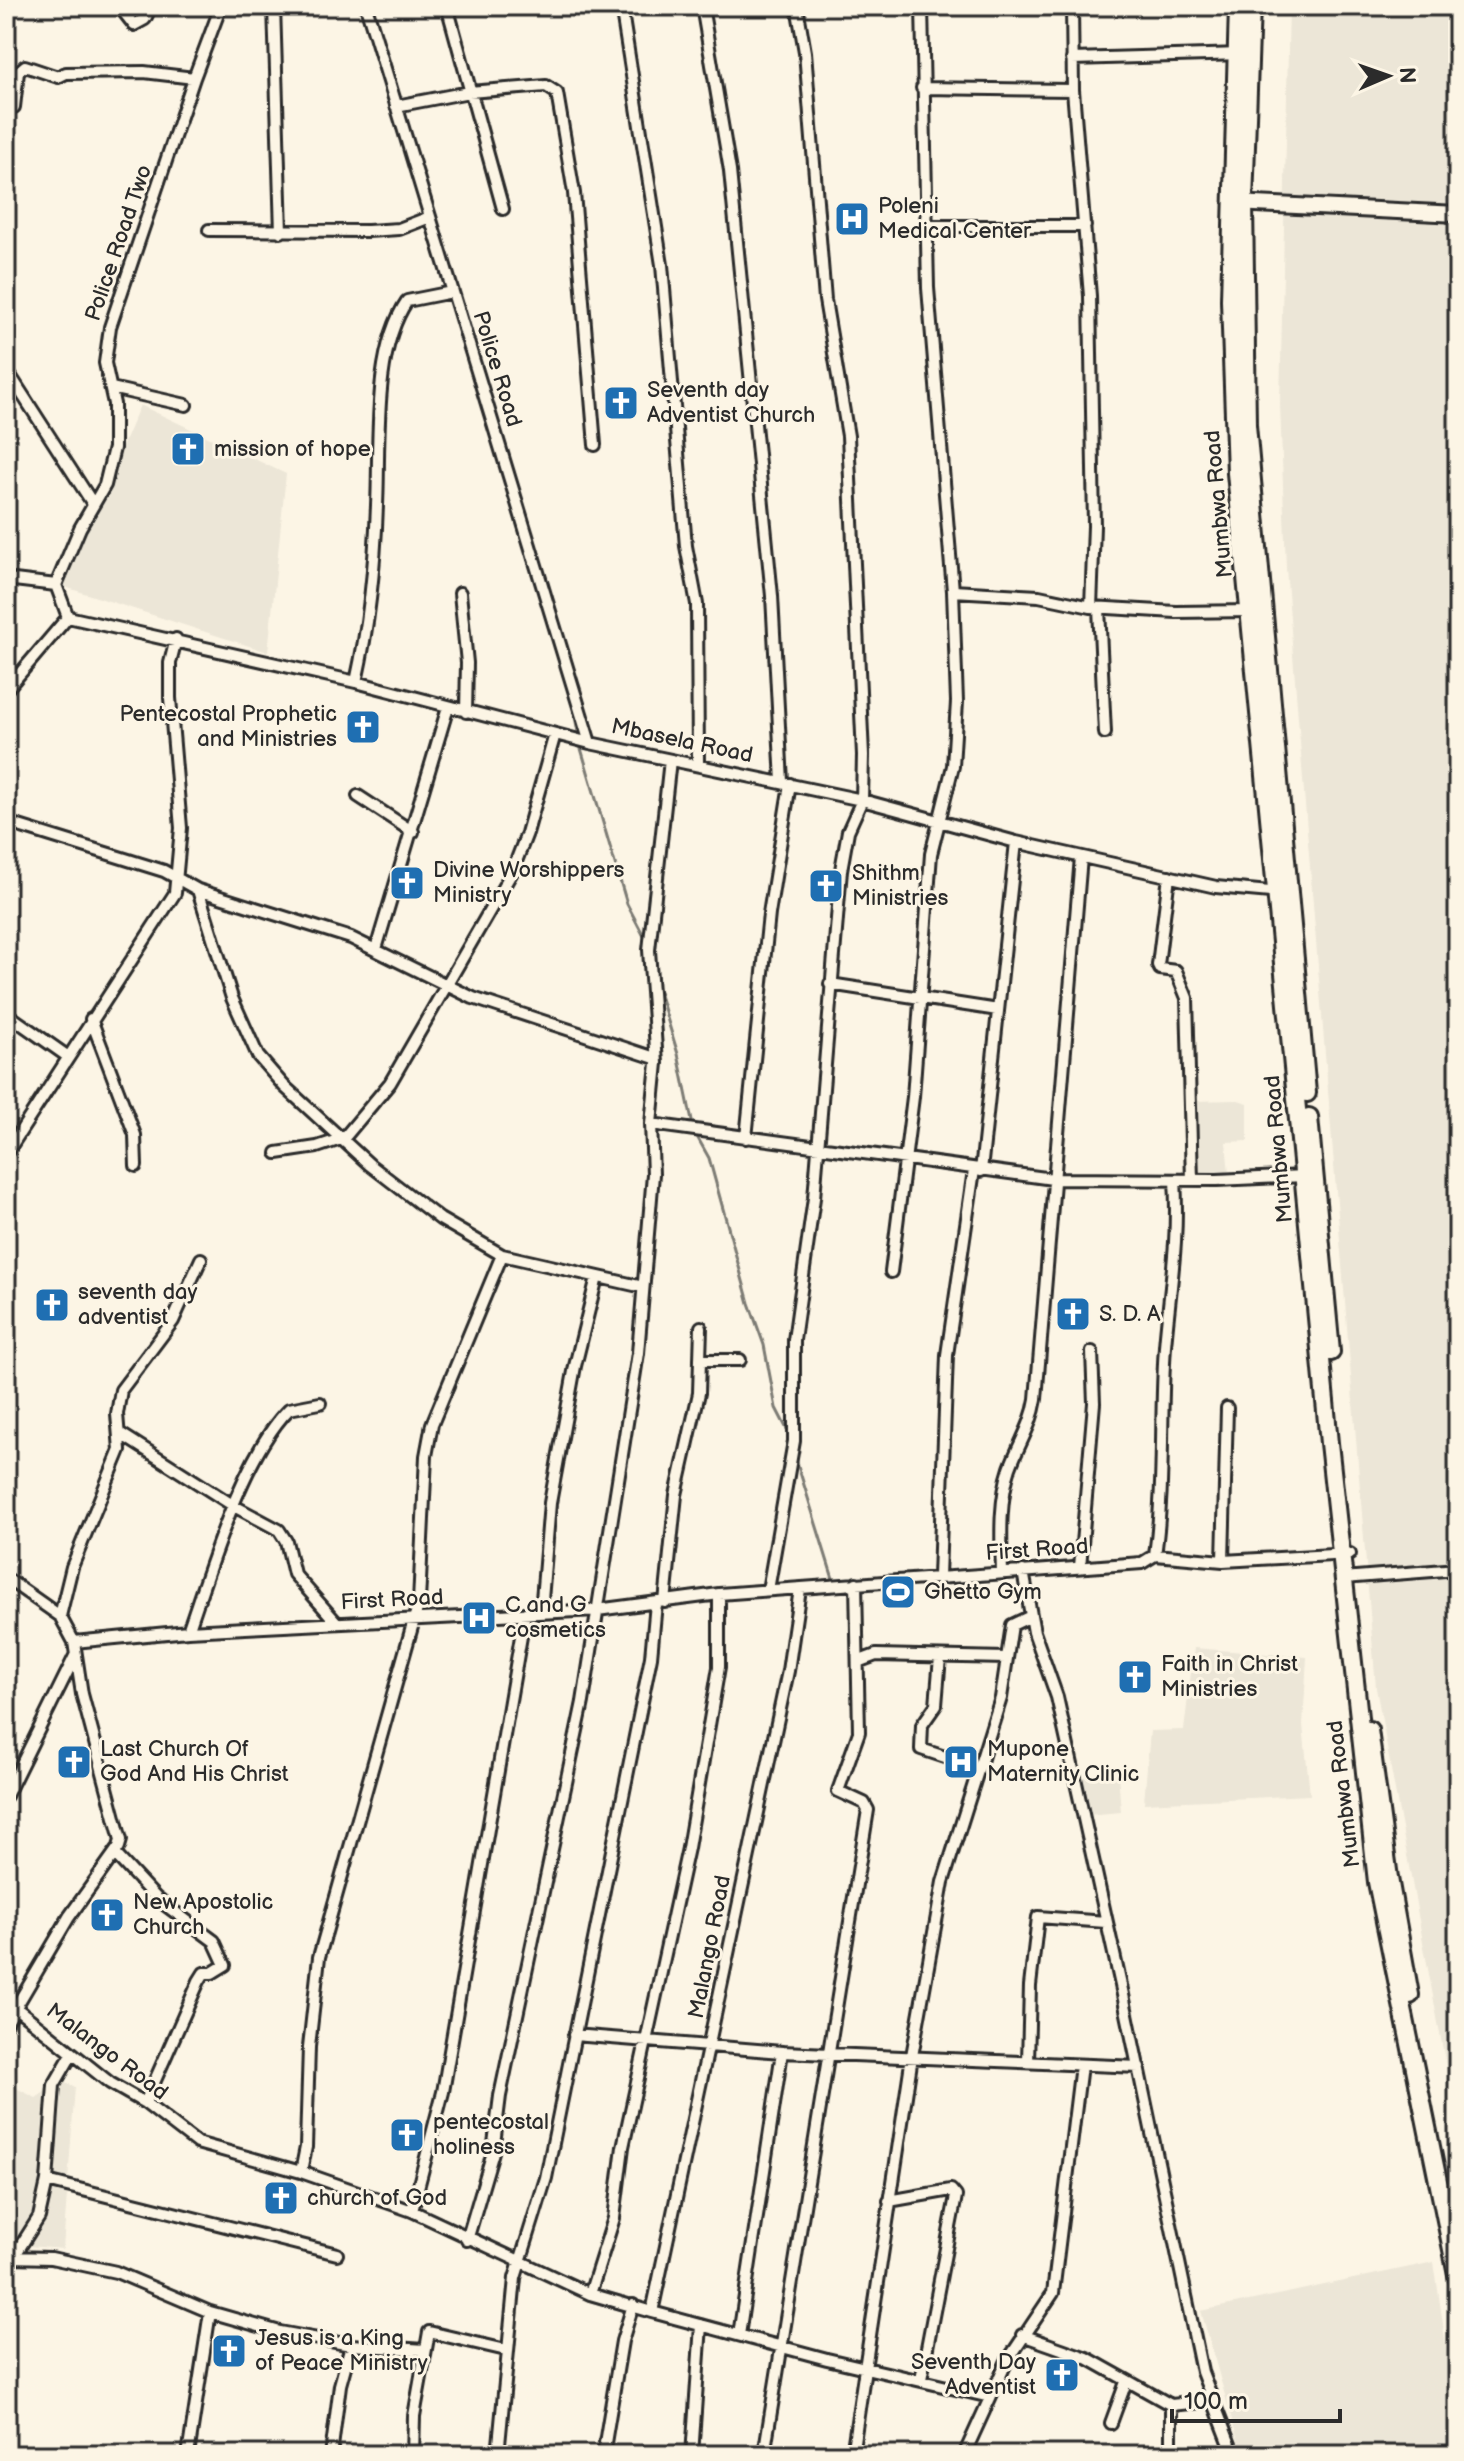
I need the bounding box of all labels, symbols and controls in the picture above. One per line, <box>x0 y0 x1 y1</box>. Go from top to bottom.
north arrow <box>1348 36 1428 116</box>
text: N <box>1393 67 1420 84</box>
street label: Police Road Two <box>80 162 158 324</box>
place label: Poleni Medical Center <box>878 193 1032 245</box>
hospital icon: Poleni Medical Center <box>833 200 871 238</box>
street label: Police Road <box>467 308 527 430</box>
place label: Seventh day Adventist Church <box>647 377 815 429</box>
church icon: Seventh day Adventist Church <box>602 384 640 422</box>
street label: Mumbwa Road <box>1199 429 1239 579</box>
church icon: mission of hope <box>169 430 207 468</box>
place label: mission of hope <box>214 436 371 463</box>
place label: Pentecostal Prophetic and Ministries <box>120 701 337 753</box>
church icon: Pentecostal Prophetic and Ministries <box>344 708 382 746</box>
street label: Mbasela Road <box>609 713 755 769</box>
place label: Divine Worshippers Ministry <box>433 857 625 909</box>
place label: Shithm Ministries <box>852 860 948 912</box>
church icon: Divine Worshippers Ministry <box>388 864 426 902</box>
church icon: Shithm Ministries <box>807 867 845 905</box>
street label: Mumbwa Road <box>1259 1074 1299 1224</box>
place label: seventh day adventist <box>78 1279 198 1331</box>
church icon: seventh day adventist <box>33 1286 71 1324</box>
church icon: S. D. A <box>1054 1295 1092 1333</box>
place label: S. D. A <box>1099 1301 1161 1328</box>
street label: First Road <box>985 1533 1089 1567</box>
sports icon: Ghetto Gym <box>879 1573 917 1611</box>
place label: Ghetto Gym <box>924 1579 1042 1606</box>
street label: First Road <box>340 1584 444 1616</box>
place label: C and G cosmetics <box>505 1592 606 1644</box>
hospital icon: C and G cosmetics <box>460 1599 498 1637</box>
place label: Faith in Christ Ministries <box>1161 1651 1298 1703</box>
church icon: Faith in Christ Ministries <box>1116 1658 1154 1696</box>
street label: Mumbwa Road <box>1322 1719 1366 1869</box>
place label: Last Church Of God And His Christ <box>100 1736 289 1788</box>
place label: Mupone Maternity Clinic <box>987 1736 1139 1788</box>
church icon: Last Church Of God And His Christ <box>55 1743 93 1781</box>
hospital icon: Mupone Maternity Clinic <box>942 1743 980 1781</box>
street label: Malango Road <box>683 1873 737 2021</box>
place label: New Apostolic Church <box>133 1889 273 1941</box>
church icon: New Apostolic Church <box>88 1896 126 1934</box>
street label: Malango Road <box>41 1997 173 2107</box>
place label: pentecostal holiness <box>433 2109 549 2161</box>
church icon: pentecostal holiness <box>388 2116 426 2154</box>
church icon: church of God <box>262 2179 300 2217</box>
place label: church of God <box>307 2185 447 2212</box>
place label: Jesus is a King of Peace Ministry <box>255 2325 428 2377</box>
church icon: Jesus is a King of Peace Ministry <box>210 2332 248 2370</box>
place label: Seventh Day Adventist <box>911 2349 1036 2401</box>
church icon: Seventh Day Adventist <box>1043 2356 1081 2394</box>
scale bar <box>1172 2373 1340 2423</box>
text: 100 m <box>1184 2387 1248 2416</box>

